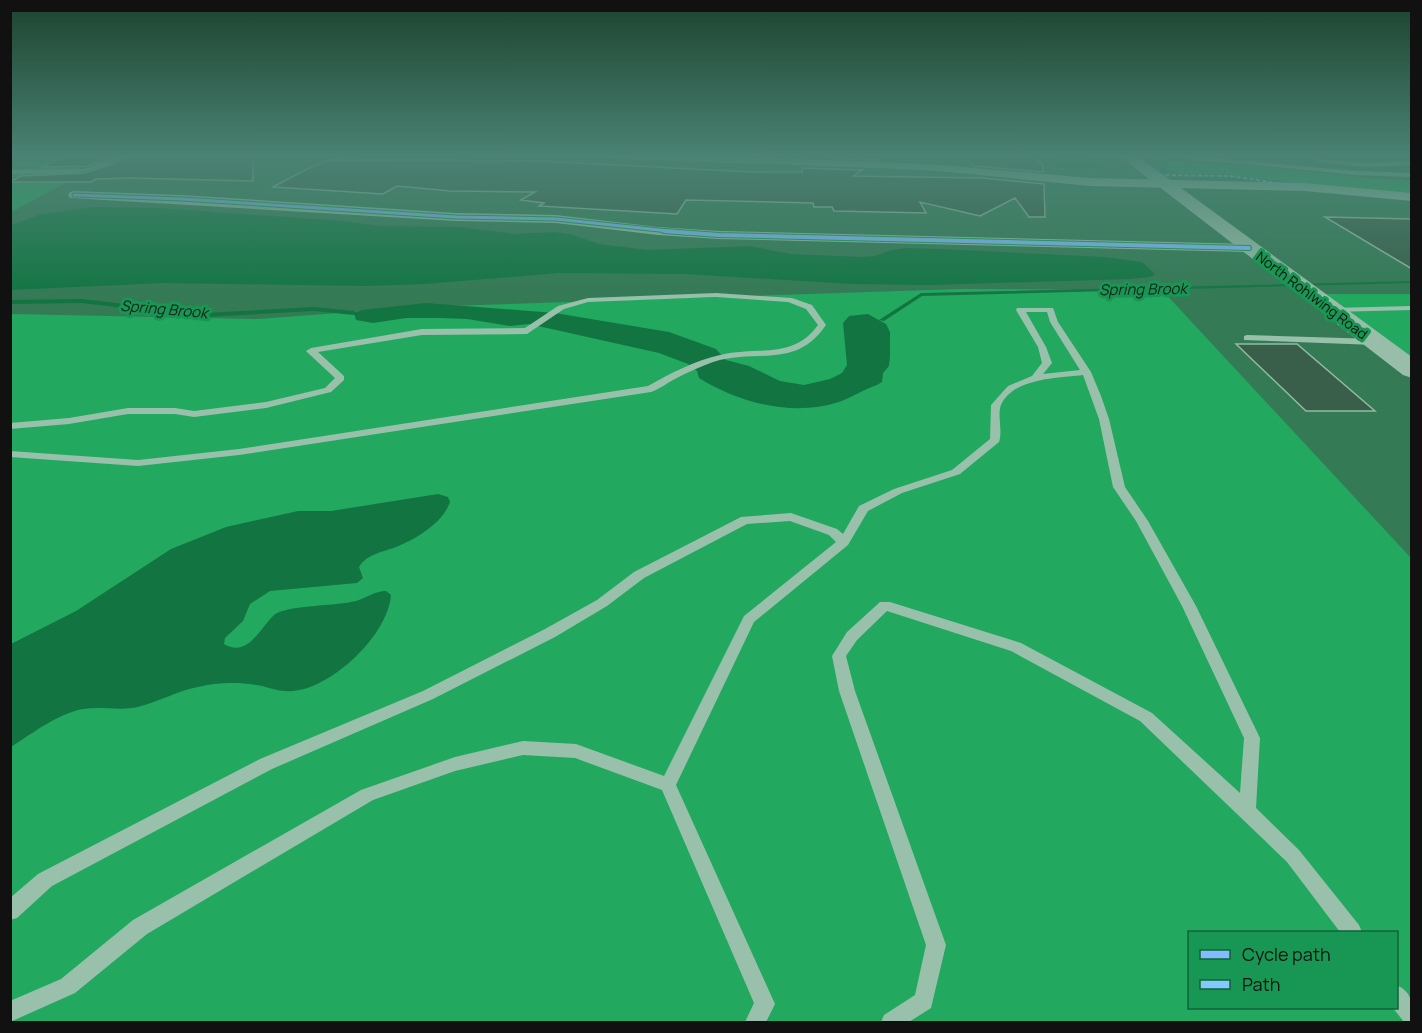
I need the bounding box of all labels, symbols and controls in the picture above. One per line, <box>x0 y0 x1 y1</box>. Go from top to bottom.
street label: North Rohlwing Road <box>1252 247 1372 343</box>
water label: Spring Brook <box>1099 278 1189 300</box>
water label: Spring Brook <box>120 295 211 323</box>
legend <box>1188 931 1398 1009</box>
text: Cycle path <box>1242 942 1331 966</box>
text: Path <box>1242 972 1280 996</box>

